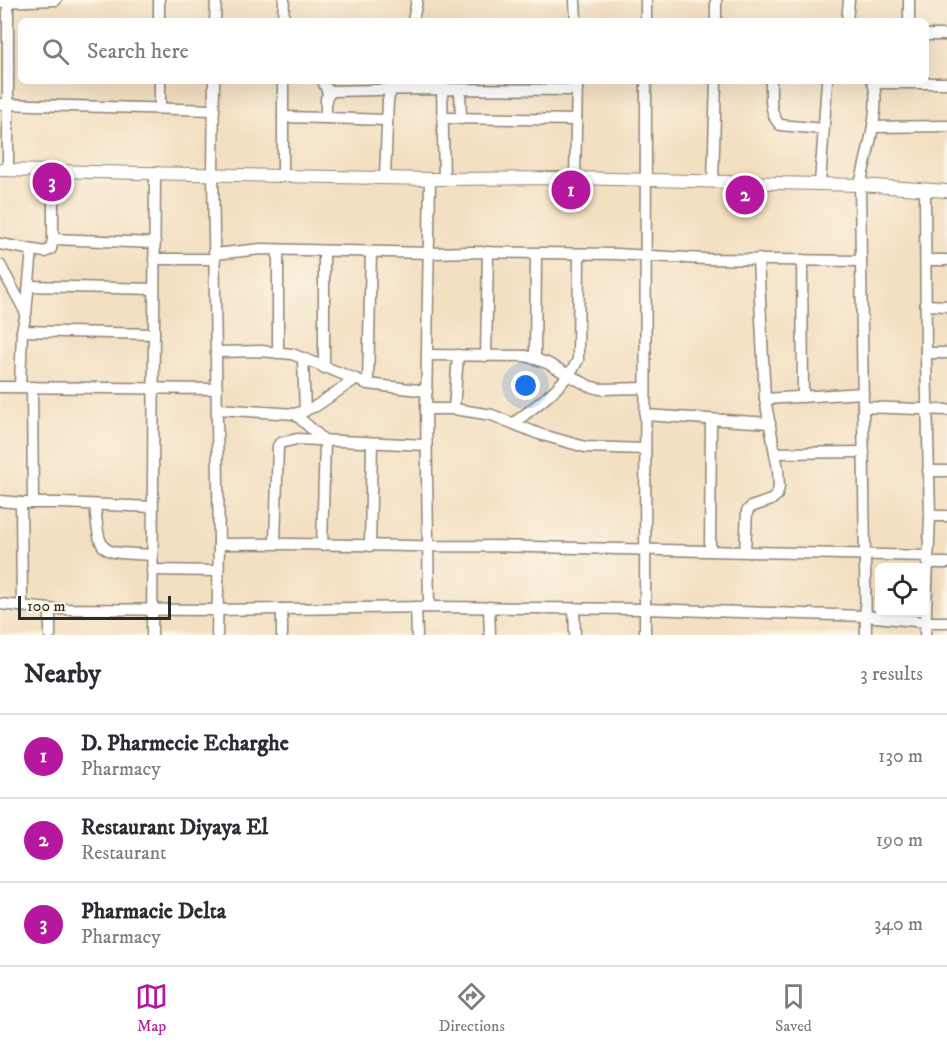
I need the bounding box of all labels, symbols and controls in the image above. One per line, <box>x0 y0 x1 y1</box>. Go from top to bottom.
search box <box>18 18 929 84</box>
icon: search <box>39 35 72 68</box>
text: Search here <box>87 38 189 65</box>
pin: 3 <box>32 160 72 204</box>
pin: 1 <box>552 168 590 213</box>
pin: 2 <box>726 172 764 218</box>
your location <box>511 371 540 400</box>
map controls <box>875 563 929 617</box>
button: locate <box>875 563 929 617</box>
scale bar <box>18 593 171 620</box>
text: 100 m <box>27 596 66 616</box>
text: Nearby <box>24 658 101 691</box>
text: 3 results <box>860 662 923 687</box>
text: D. Pharmecie Echarghe <box>81 730 289 757</box>
text: 1 <box>40 744 47 769</box>
text: 130 m <box>878 744 923 769</box>
text: Pharmacy <box>81 757 161 782</box>
text: Restaurant Diyaya El <box>81 814 268 841</box>
text: 2 <box>39 828 48 853</box>
text: 190 m <box>876 828 923 853</box>
text: Restaurant <box>81 841 166 866</box>
text: Pharmacie Delta <box>81 898 226 925</box>
text: 3 <box>40 912 47 937</box>
text: 340 m <box>874 912 923 937</box>
text: Pharmacy <box>81 925 161 950</box>
tab: Map <box>135 980 168 1036</box>
tab: Directions <box>438 980 505 1036</box>
tab: Saved <box>775 980 812 1036</box>

